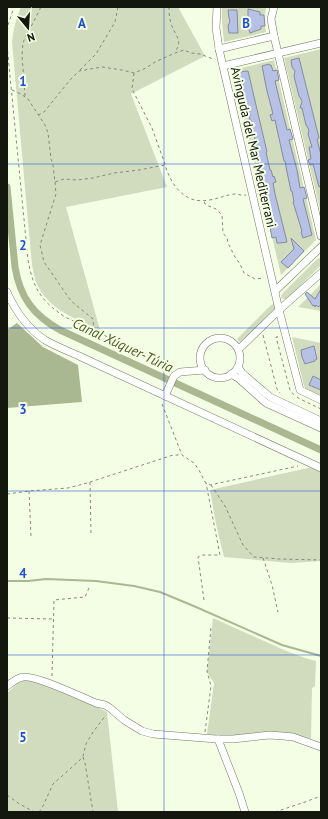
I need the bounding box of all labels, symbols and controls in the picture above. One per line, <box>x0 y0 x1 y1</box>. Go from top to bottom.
north arrow <box>8 8 48 48</box>
text: A <box>78 15 86 32</box>
text: B <box>242 15 250 32</box>
text: N <box>25 30 37 45</box>
street label: Avinguda del Mar Mediterrani <box>227 65 280 229</box>
text: 1 <box>19 73 27 90</box>
text: 2 <box>19 237 27 254</box>
water label: Canal Xúquer-Túria <box>70 314 176 376</box>
text: 3 <box>19 401 27 418</box>
text: 4 <box>19 565 27 582</box>
text: 5 <box>19 729 27 746</box>

